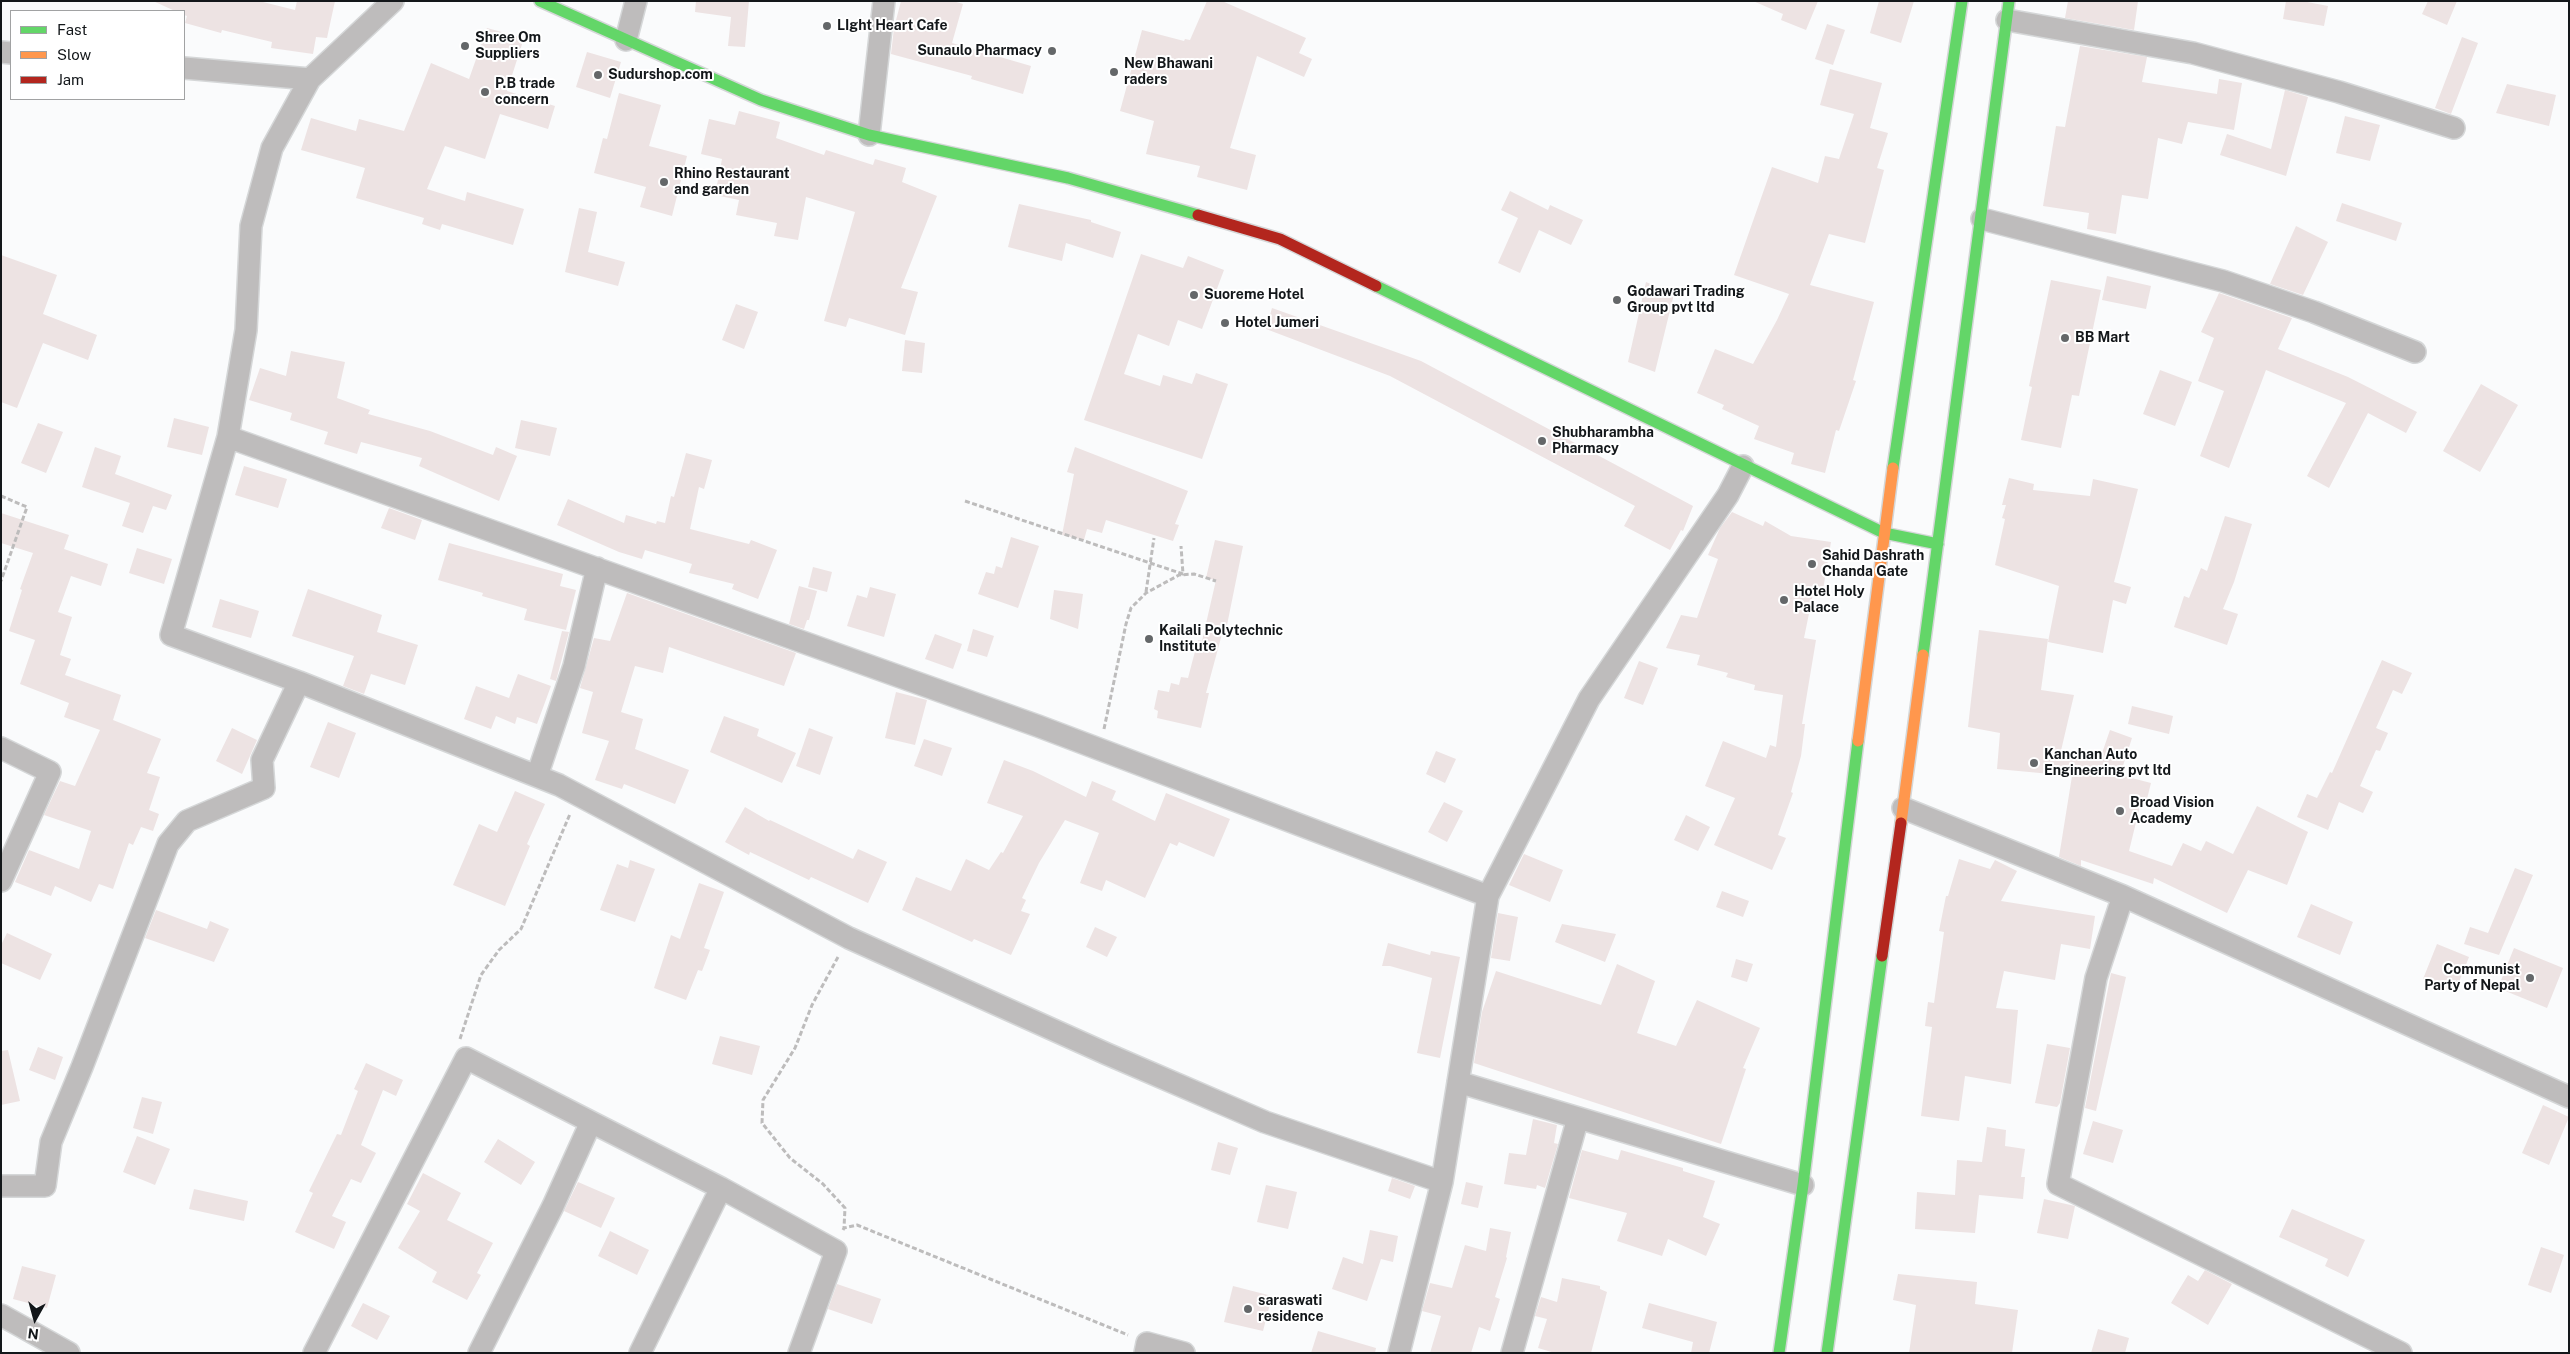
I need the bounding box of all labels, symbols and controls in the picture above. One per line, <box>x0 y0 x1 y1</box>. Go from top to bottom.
legend <box>10 10 185 100</box>
place label: LIght Heart Cafe <box>837 18 948 34</box>
marker: LIght Heart Cafe <box>821 20 833 32</box>
text: Fast <box>57 21 87 38</box>
place label: Shree Om Suppliers <box>475 30 541 62</box>
marker: Shree Om Suppliers <box>459 40 471 52</box>
place label: Sunaulo Pharmacy <box>917 43 1042 59</box>
marker: Sunaulo Pharmacy <box>1046 45 1058 57</box>
text: Slow <box>57 46 91 63</box>
place label: New Bhawani raders <box>1124 56 1213 88</box>
marker: New Bhawani raders <box>1108 66 1120 78</box>
place label: Sudurshop.com <box>608 67 713 83</box>
marker: Sudurshop.com <box>592 69 604 81</box>
text: Jam <box>57 71 84 88</box>
place label: P.B trade concern <box>495 76 555 108</box>
marker: P.B trade concern <box>479 86 491 98</box>
place label: Rhino Restaurant and garden <box>674 166 790 198</box>
marker: Rhino Restaurant and garden <box>658 176 670 188</box>
place label: Godawari Trading Group pvt ltd <box>1627 284 1745 316</box>
place label: Suoreme Hotel <box>1204 287 1304 303</box>
marker: Suoreme Hotel <box>1188 289 1200 301</box>
marker: Godawari Trading Group pvt ltd <box>1611 294 1623 306</box>
place label: Hotel Jumeri <box>1235 315 1319 331</box>
marker: Hotel Jumeri <box>1219 317 1231 329</box>
place label: BB Mart <box>2075 330 2130 346</box>
marker: BB Mart <box>2059 332 2071 344</box>
place label: Shubharambha Pharmacy <box>1552 425 1654 458</box>
marker: Shubharambha Pharmacy <box>1536 435 1548 447</box>
place label: Sahid Dashrath Chanda Gate <box>1822 548 1924 580</box>
marker: Sahid Dashrath Chanda Gate <box>1806 558 1818 570</box>
place label: Hotel Holy Palace <box>1794 584 1865 616</box>
marker: Hotel Holy Palace <box>1778 594 1790 606</box>
place label: Kailali Polytechnic Institute <box>1159 623 1283 656</box>
marker: Kailali Polytechnic Institute <box>1143 633 1155 645</box>
place label: Kanchan Auto Engineering pvt ltd <box>2044 747 2171 780</box>
marker: Kanchan Auto Engineering pvt ltd <box>2028 757 2040 769</box>
place label: Broad Vision Academy <box>2130 795 2214 828</box>
marker: Broad Vision Academy <box>2114 805 2126 817</box>
place label: Communist Party of Nepal <box>2424 962 2520 994</box>
marker: Communist Party of Nepal <box>2524 972 2536 984</box>
place label: saraswati residence <box>1258 1293 1324 1325</box>
north arrow <box>10 1294 60 1344</box>
marker: saraswati residence <box>1242 1303 1254 1315</box>
text: N <box>27 1325 40 1342</box>

